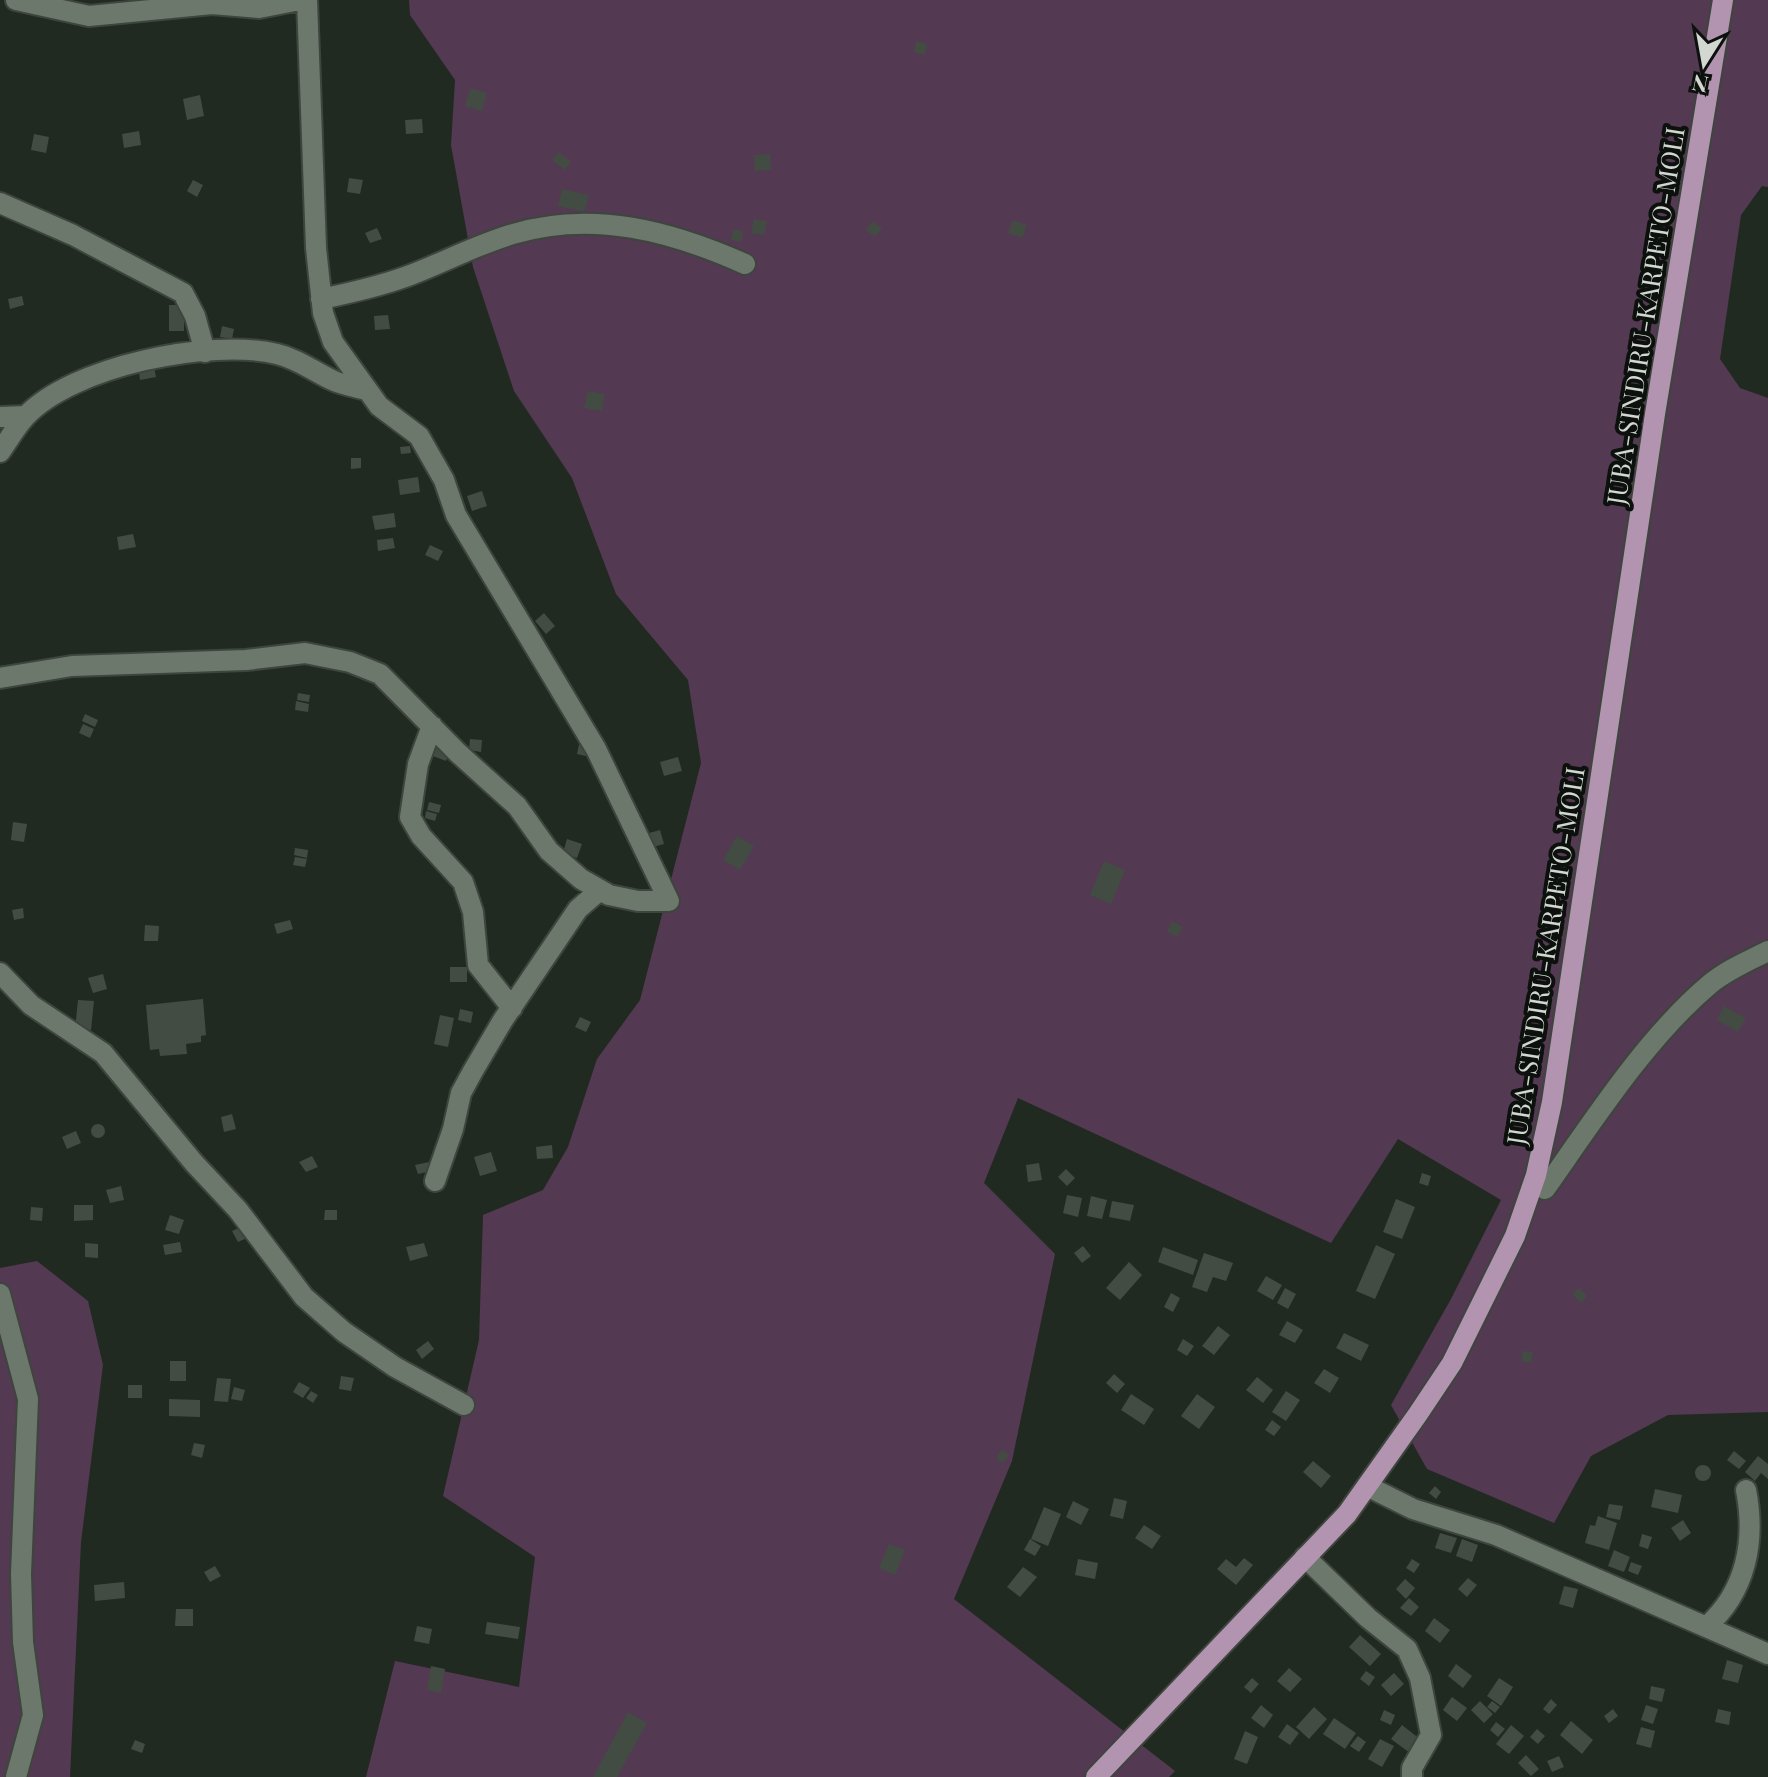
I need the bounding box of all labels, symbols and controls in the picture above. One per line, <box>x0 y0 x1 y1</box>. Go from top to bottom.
north arrow <box>1664 24 1744 104</box>
text: N <box>1689 68 1711 101</box>
street label: JUBA-SINDIRU-KARPETO-MOLI <box>1597 124 1692 508</box>
street label: JUBA-SINDIRU-KARPETO-MOLI <box>1497 764 1592 1148</box>

